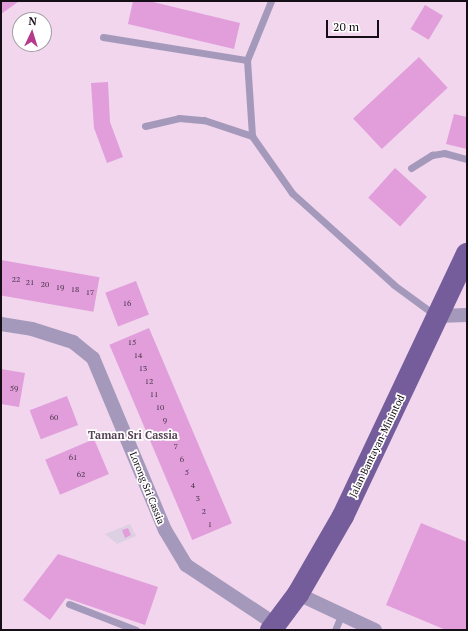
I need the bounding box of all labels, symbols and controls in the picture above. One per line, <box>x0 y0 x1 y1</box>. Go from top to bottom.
north arrow <box>12 12 52 52</box>
scale bar <box>328 12 381 38</box>
text: N <box>28 14 37 28</box>
text: 20 m <box>333 19 359 34</box>
house number: 22 <box>12 275 20 285</box>
house number: 21 <box>26 278 34 288</box>
house number: 20 <box>41 280 49 290</box>
house number: 19 <box>56 283 64 293</box>
house number: 18 <box>71 285 79 295</box>
house number: 17 <box>86 288 94 298</box>
house number: 16 <box>123 299 131 309</box>
house number: 15 <box>128 338 136 348</box>
house number: 14 <box>134 351 142 361</box>
house number: 13 <box>139 364 147 374</box>
house number: 12 <box>145 377 153 387</box>
house number: 59 <box>10 384 18 394</box>
house number: 11 <box>150 390 158 400</box>
street label: Jalan Bantayan-Minintod <box>347 393 407 499</box>
house number: 10 <box>156 403 164 413</box>
house number: 60 <box>50 413 58 423</box>
house number: 9 <box>163 416 167 426</box>
district label: Taman Sri Cassia <box>88 428 178 442</box>
house number: 7 <box>174 442 178 452</box>
street label: Lorong Sri Cassia <box>127 450 167 526</box>
house number: 61 <box>69 453 77 463</box>
house number: 6 <box>180 455 184 465</box>
house number: 5 <box>185 468 189 478</box>
house number: 62 <box>77 470 85 480</box>
house number: 4 <box>191 481 195 491</box>
house number: 3 <box>196 494 200 504</box>
house number: 2 <box>202 507 206 517</box>
house number: 1 <box>208 520 212 530</box>

